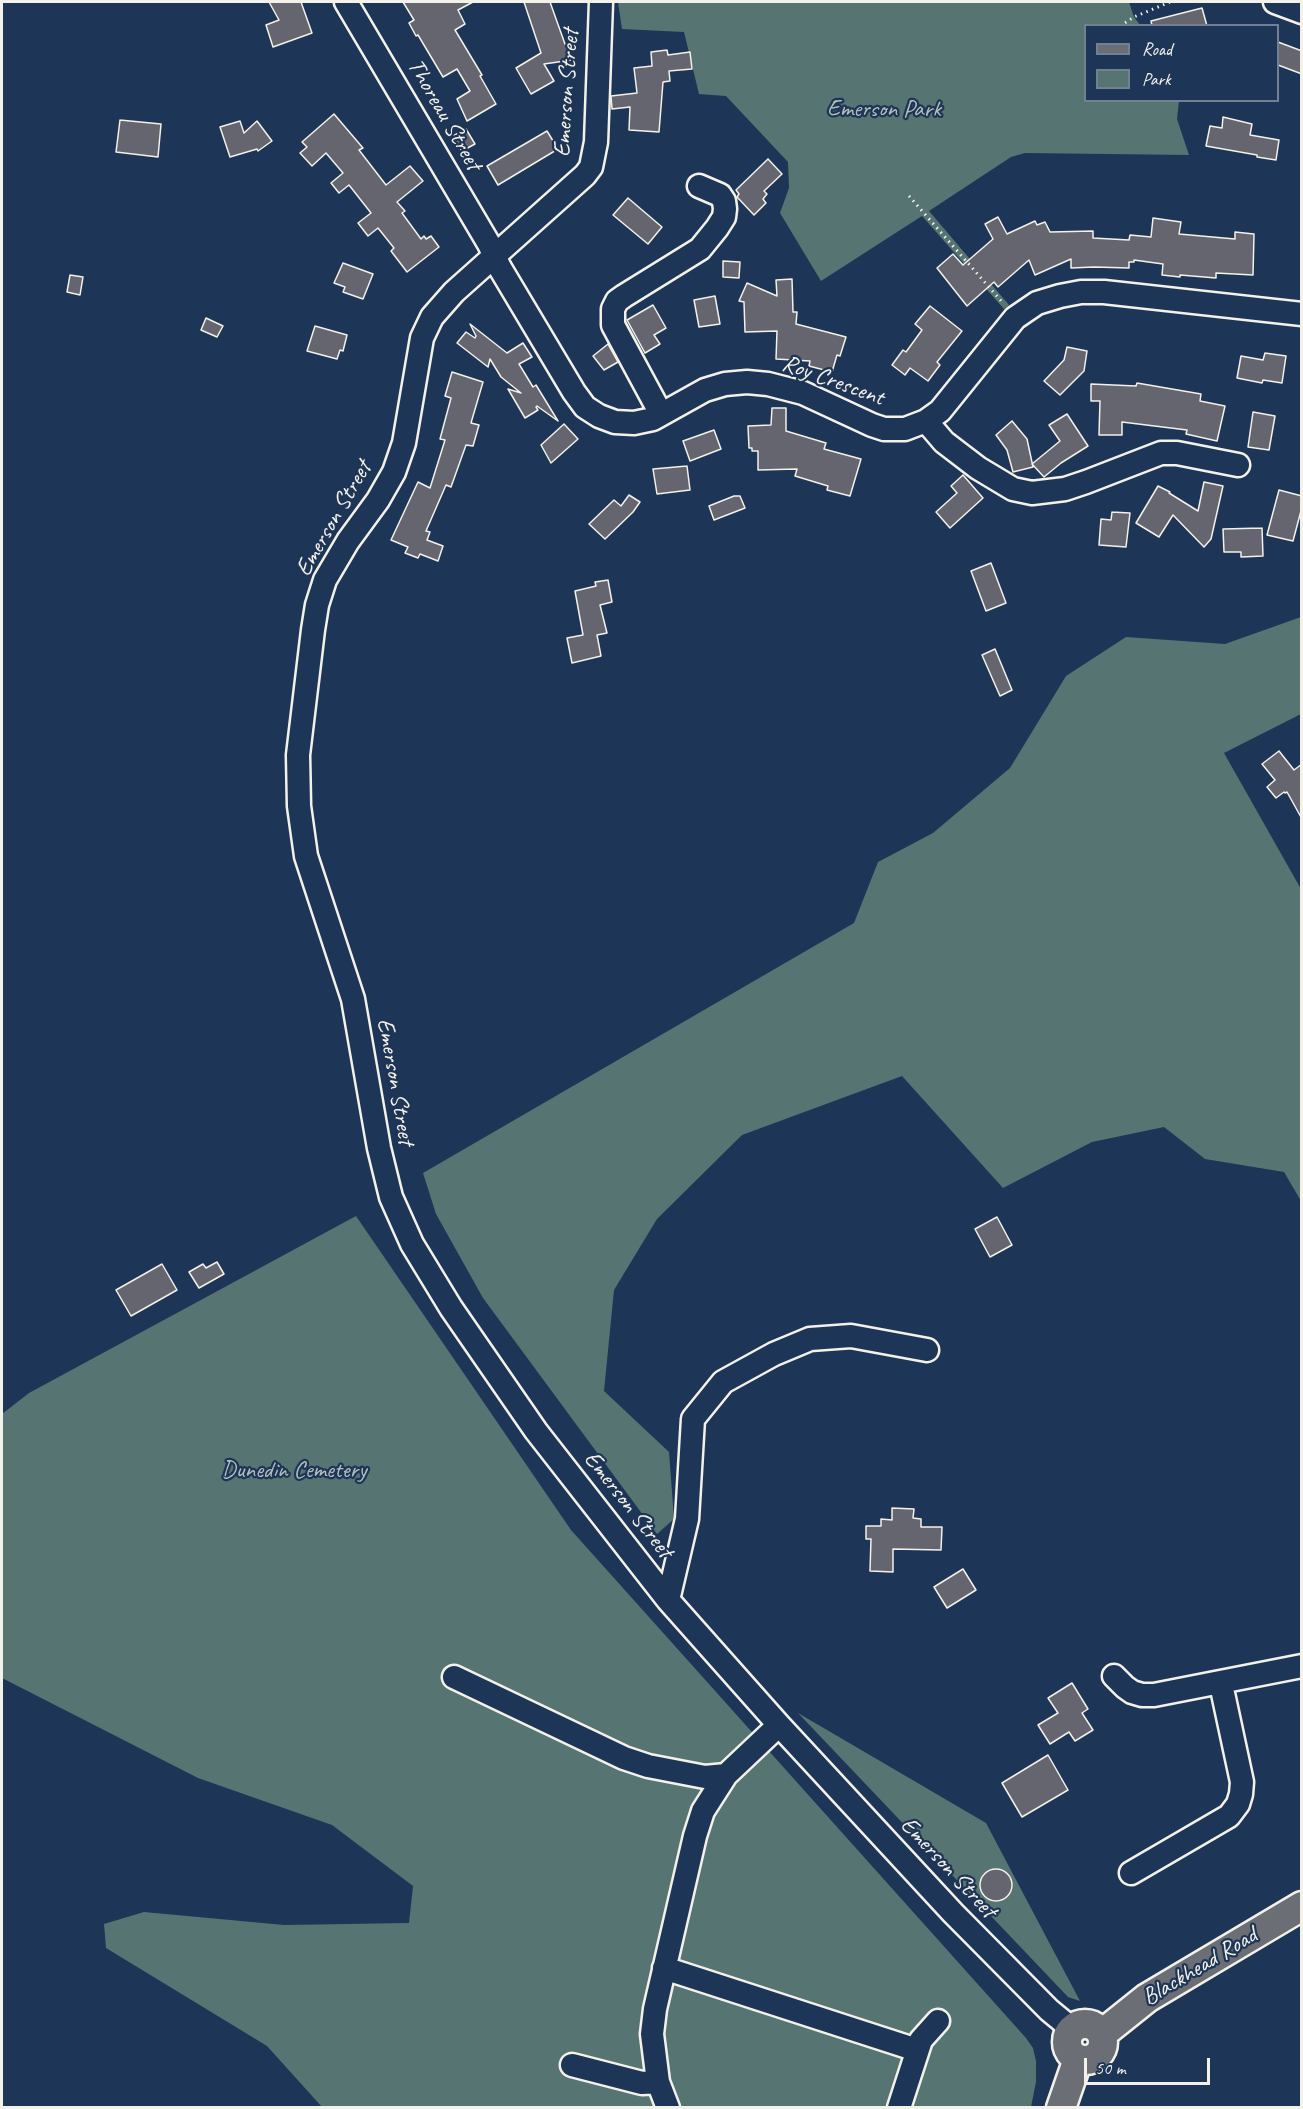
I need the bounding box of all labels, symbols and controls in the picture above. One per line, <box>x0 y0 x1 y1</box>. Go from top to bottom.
legend <box>1084 24 1279 102</box>
street label: Emerson Street <box>548 28 586 158</box>
text: Road <box>1142 38 1172 60</box>
street label: Thoreau Street <box>400 54 488 176</box>
text: Park <box>1142 68 1171 90</box>
park label: Emerson Park <box>827 96 941 124</box>
street label: Roy Crescent <box>778 349 888 413</box>
street label: Emerson Street <box>290 456 378 582</box>
street label: Emerson Street <box>370 1016 420 1148</box>
street label: Emerson Street <box>577 1446 679 1564</box>
park label: Dunedin Cemetery <box>222 1457 366 1485</box>
street label: Emerson Street <box>894 1811 1002 1925</box>
street label: Blackhead Road <box>1137 1922 1263 2012</box>
scale bar <box>1087 2046 1213 2084</box>
text: 50 m <box>1095 2057 1126 2079</box>

